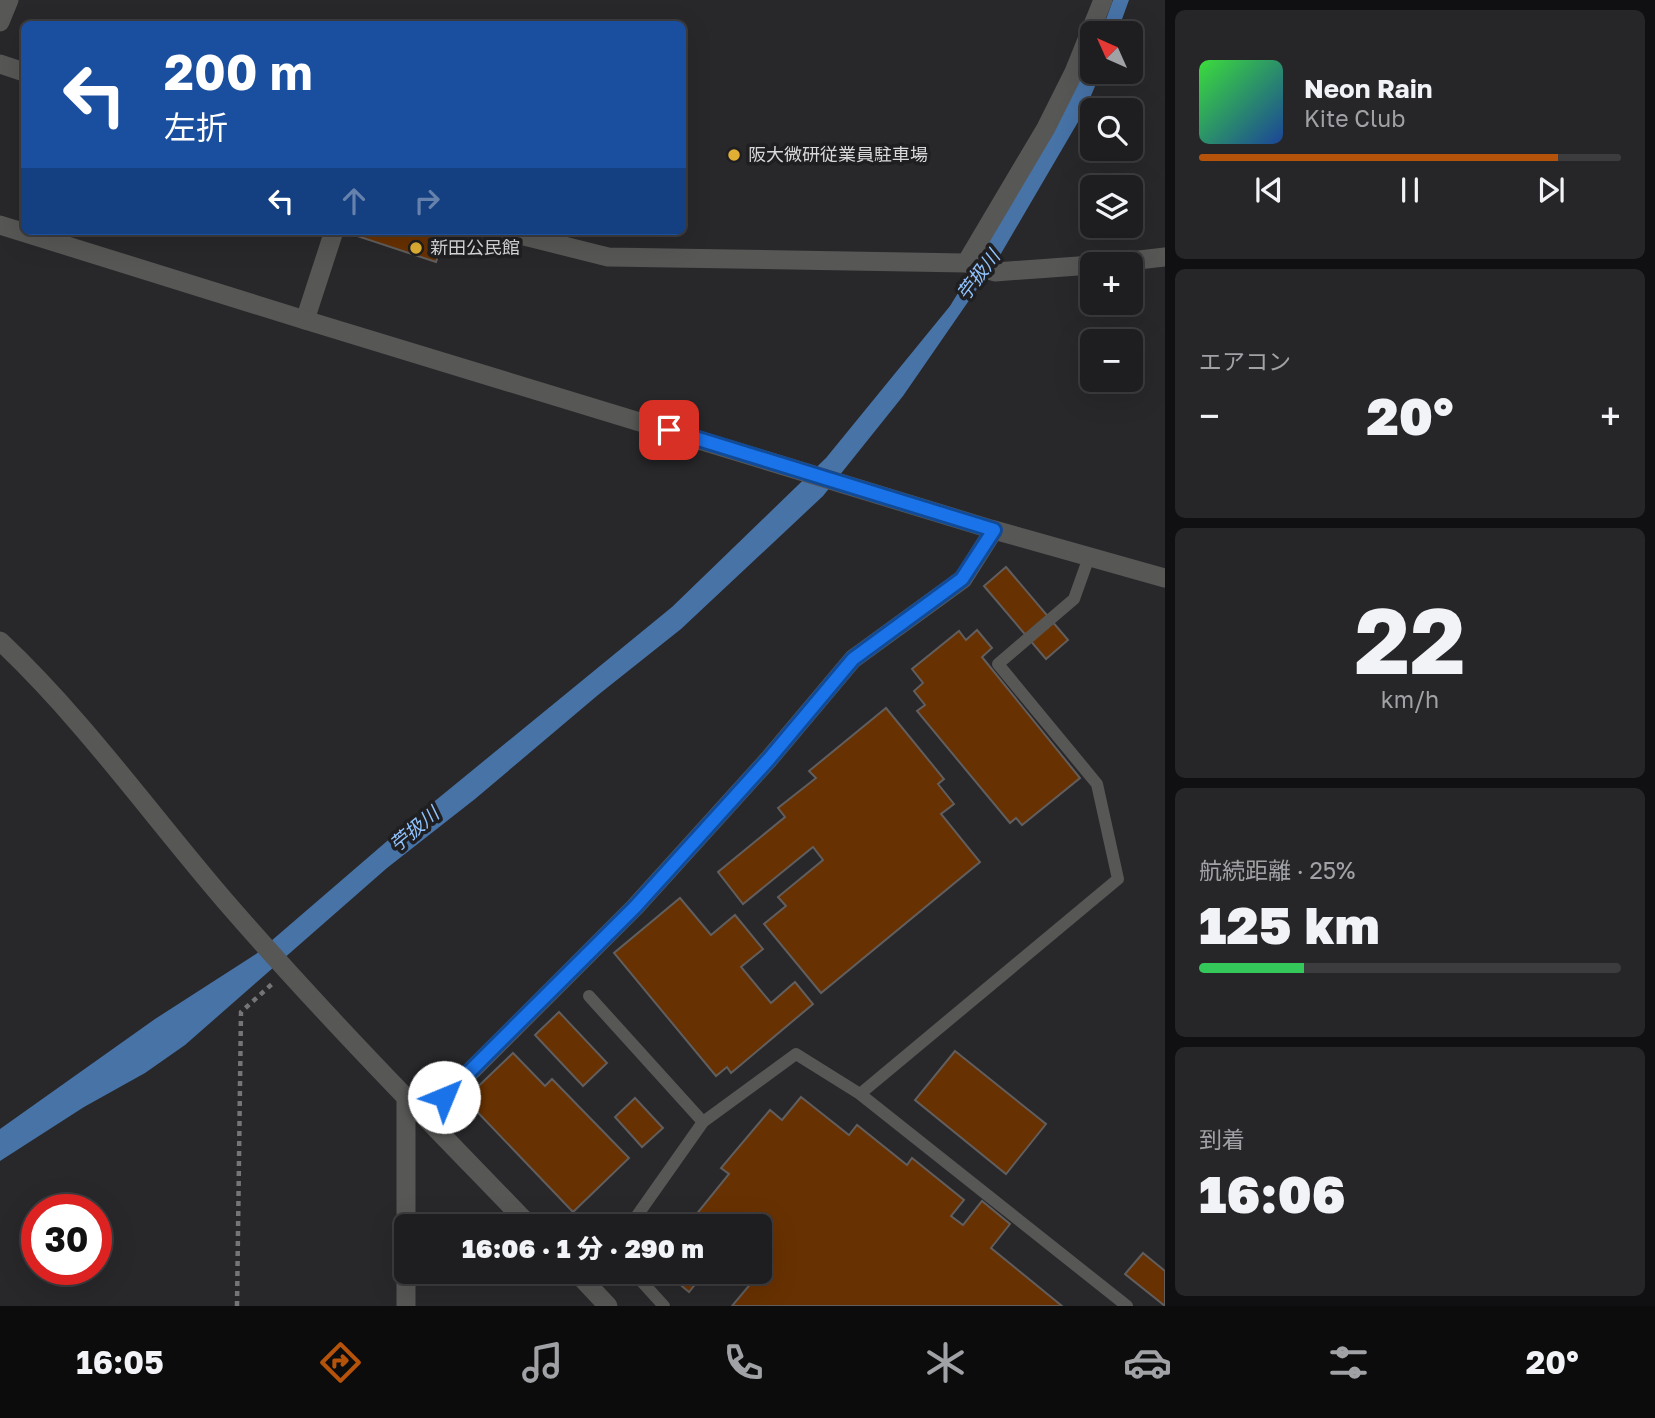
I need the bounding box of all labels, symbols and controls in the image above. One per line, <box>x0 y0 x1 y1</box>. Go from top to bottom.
north arrow <box>1080 21 1143 84</box>
map controls <box>1080 21 1143 392</box>
text: 200 m <box>164 42 313 101</box>
icon: left <box>49 49 140 140</box>
text: Neon Rain <box>1304 73 1433 104</box>
button: search <box>1080 98 1143 161</box>
text: Kite Club <box>1304 104 1405 132</box>
text: 左折 <box>164 108 228 146</box>
place label: 阪大微研従業員駐車場 <box>748 143 928 165</box>
marker: 阪大微研従業員駐車場 <box>726 147 742 163</box>
icon: previous <box>1250 171 1288 209</box>
icon: pause <box>1391 171 1429 209</box>
icon: next <box>1532 171 1570 209</box>
button: layers <box>1080 175 1143 238</box>
icon: left <box>262 182 300 220</box>
icon: ahead <box>335 182 373 220</box>
icon: right <box>408 182 446 220</box>
place label: 新田公民館 <box>430 236 520 258</box>
marker: 新田公民館 <box>408 240 424 256</box>
water label: 苧扱川 <box>951 243 1005 304</box>
button: + <box>1080 252 1143 315</box>
button: − <box>1080 329 1143 392</box>
text: エアコン <box>1199 347 1291 375</box>
text: 20° <box>1367 384 1453 446</box>
text: − <box>1199 393 1220 438</box>
text: + <box>1600 393 1621 438</box>
pin <box>639 400 699 460</box>
icon: arrive <box>650 411 688 449</box>
text: 22 <box>1354 585 1466 694</box>
text: km/h <box>1381 685 1439 713</box>
water label: 苧扱川 <box>384 800 444 856</box>
text: 航続距離 · 25% <box>1199 856 1355 884</box>
text: 125 km <box>1199 893 1380 955</box>
position arrow <box>407 1060 481 1134</box>
text: 到着 <box>1199 1125 1245 1153</box>
text: 16:06 <box>1199 1162 1346 1224</box>
speed limit sign: 30 <box>21 1194 112 1285</box>
text: 16:06 · 1 分 · 290 m <box>462 1233 704 1264</box>
icon: directions <box>316 1338 365 1387</box>
icon: music <box>518 1338 567 1387</box>
icon: phone <box>719 1338 768 1387</box>
icon: climate <box>921 1338 970 1387</box>
icon: car <box>1123 1338 1172 1387</box>
icon: filters <box>1324 1338 1373 1387</box>
text: 16:05 <box>76 1343 164 1381</box>
text: 20° <box>1526 1343 1579 1381</box>

